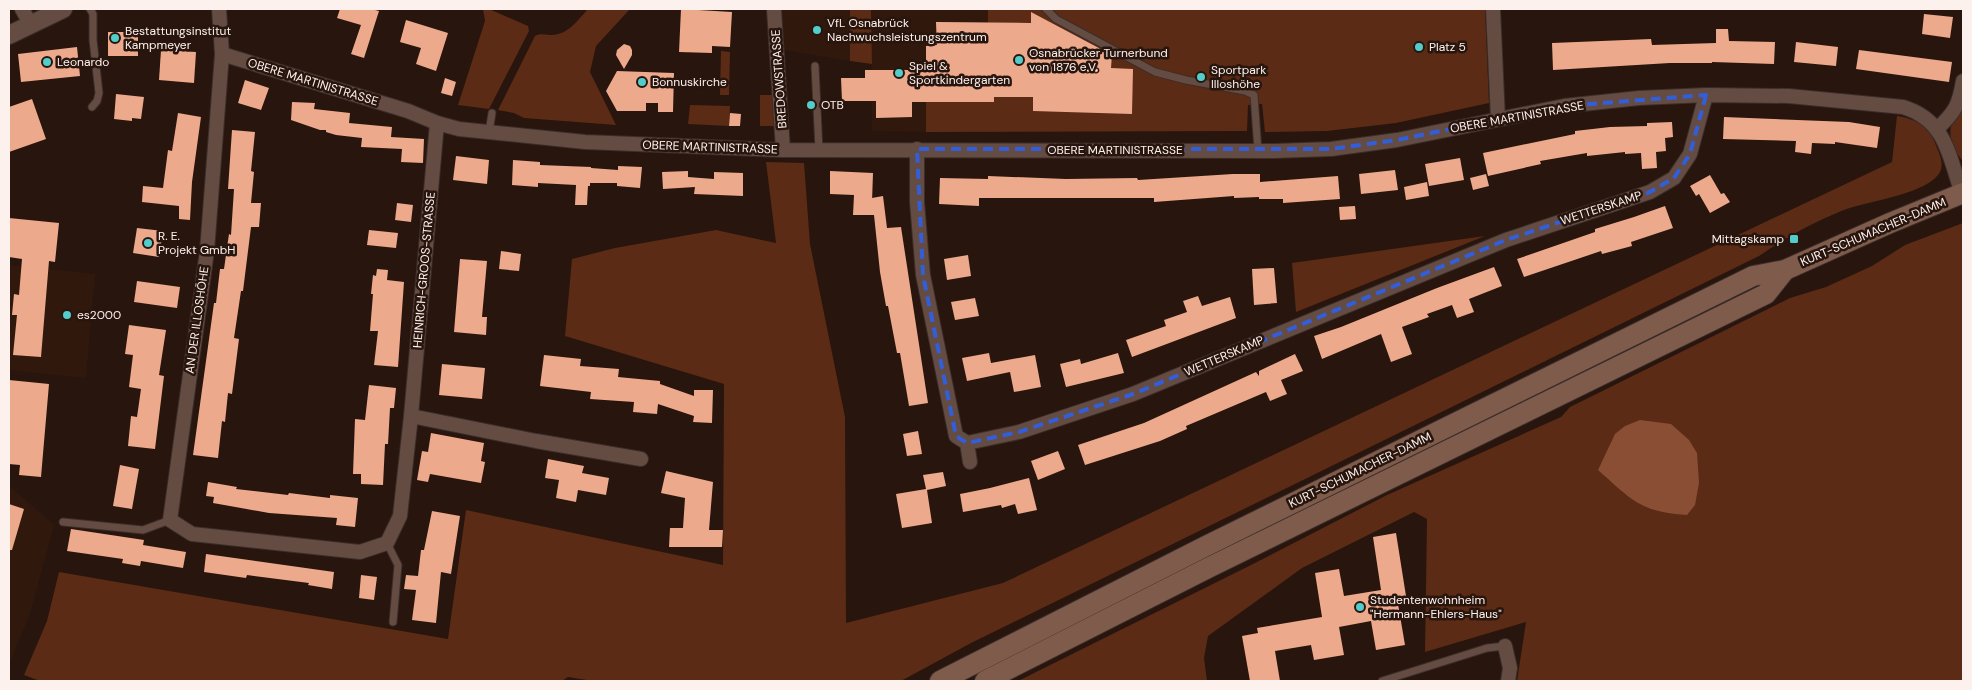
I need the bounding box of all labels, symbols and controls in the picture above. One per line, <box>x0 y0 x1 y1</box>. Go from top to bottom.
place label: VfL Osnabrück Nachwuchsleistungszentrum <box>827 15 987 45</box>
place label: Bestattungsinstitut Kampmeyer <box>125 23 231 53</box>
marker: VfL Osnabrück Nachwuchsleistungszentrum <box>811 24 823 36</box>
street label: BREDOWSTRASSE <box>768 29 790 129</box>
marker: Bestattungsinstitut Kampmeyer <box>109 32 121 44</box>
place label: Platz 5 <box>1429 39 1466 55</box>
marker: Platz 5 <box>1413 41 1425 53</box>
place label: Osnabrücker Turnerbund von 1876 e.V. <box>1029 45 1168 75</box>
place label: Leonardo <box>57 54 109 70</box>
marker: Osnabrücker Turnerbund von 1876 e.V. <box>1013 54 1025 66</box>
street label: OBERE MARTINISTRASSE <box>246 55 380 110</box>
marker: Leonardo <box>41 56 53 68</box>
place label: Spiel & Sportkindergarten <box>909 58 1010 88</box>
place label: Sportpark Illoshöhe <box>1211 62 1266 92</box>
marker: Spiel & Sportkindergarten <box>893 67 905 79</box>
marker: Sportpark Illoshöhe <box>1195 71 1207 83</box>
place label: Bonnuskirche <box>652 74 727 90</box>
marker: Bonnuskirche <box>636 76 648 88</box>
place label: OTB <box>821 97 844 113</box>
street label: OBERE MARTINISTRASSE <box>1449 97 1585 137</box>
marker: OTB <box>805 99 817 111</box>
street label: OBERE MARTINISTRASSE <box>642 137 778 157</box>
street label: OBERE MARTINISTRASSE <box>1047 142 1183 158</box>
street label: WETTERSKAMP <box>1558 187 1644 229</box>
street label: HEINRICH-GROOS-STRASSE <box>409 191 439 349</box>
street label: KURT-SCHUMACHER-DAMM <box>1798 194 1948 270</box>
place label: R. E. Projekt GmbH <box>158 228 235 258</box>
place label: Mittagskamp <box>1712 231 1784 247</box>
marker: Mittagskamp <box>1788 233 1800 245</box>
marker: R. E. Projekt GmbH <box>142 237 154 249</box>
street label: AN DER ILLOSHÖHE <box>182 265 212 375</box>
place label: es2000 <box>77 307 121 323</box>
marker: es2000 <box>61 309 73 321</box>
street label: WETTERSKAMP <box>1182 332 1266 380</box>
street label: KURT-SCHUMACHER-DAMM <box>1286 428 1434 512</box>
place label: Studentenwohnheim "Hermann-Ehlers-Haus" <box>1370 592 1502 622</box>
marker: Studentenwohnheim "Hermann-Ehlers-Haus" <box>1354 601 1366 613</box>

